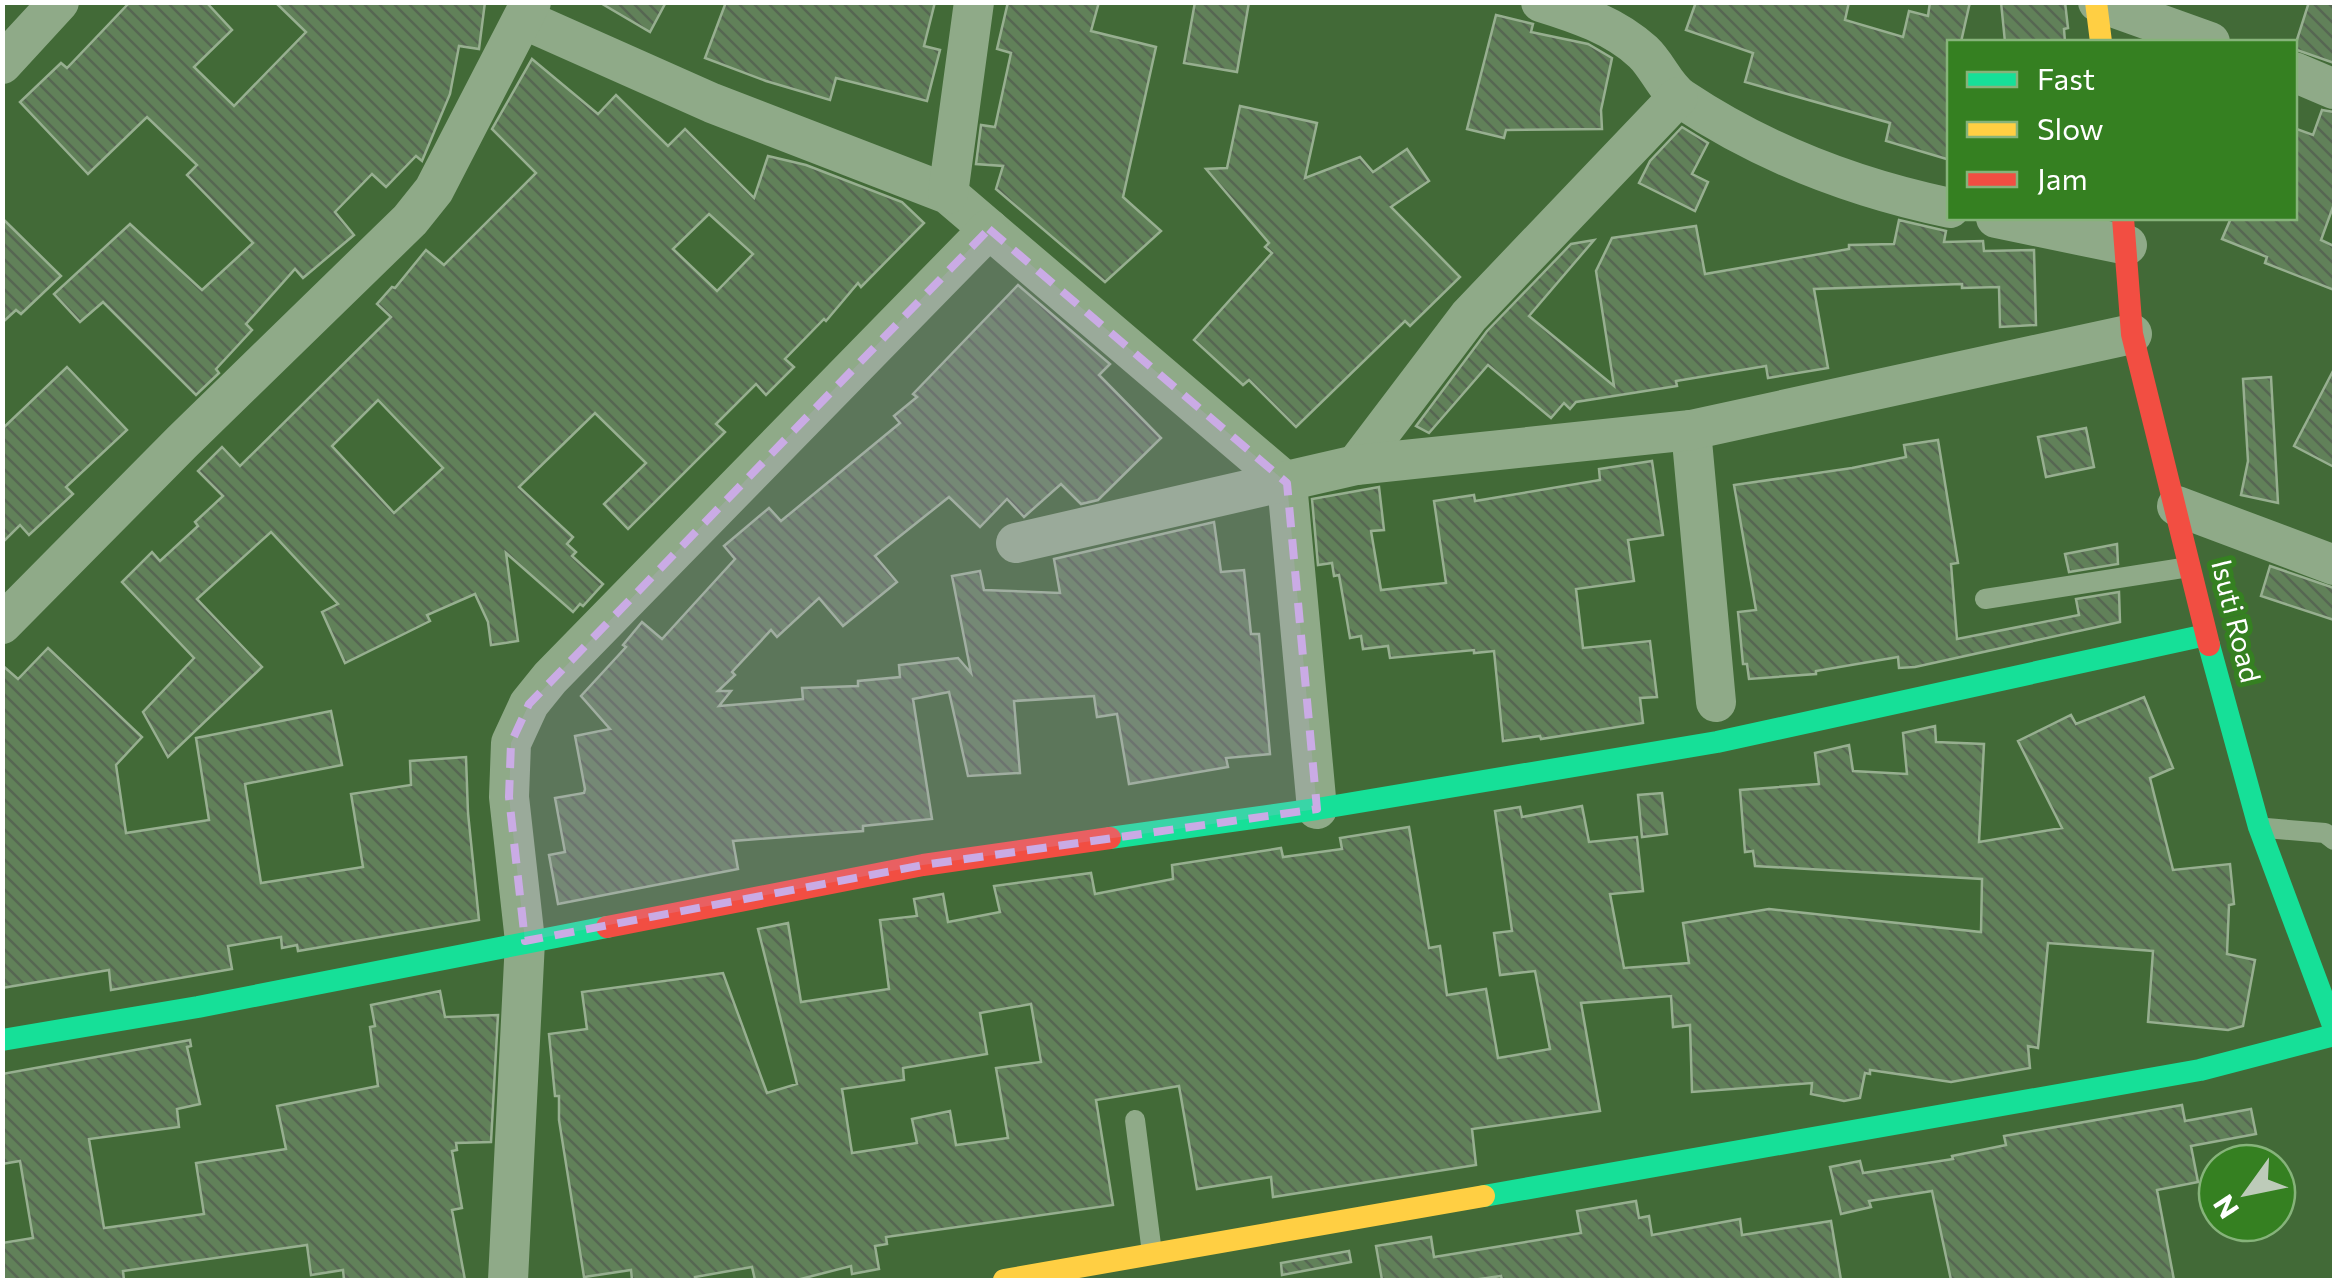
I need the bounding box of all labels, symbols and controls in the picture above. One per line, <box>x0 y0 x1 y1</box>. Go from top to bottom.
legend <box>1947 40 2297 220</box>
text: Fast <box>2037 59 2095 96</box>
text: Slow <box>2037 109 2104 146</box>
text: Jam <box>2037 159 2088 196</box>
street label: Isuti Road <box>2205 556 2269 686</box>
north arrow <box>2197 1143 2297 1243</box>
text: N <box>2205 1189 2245 1225</box>

